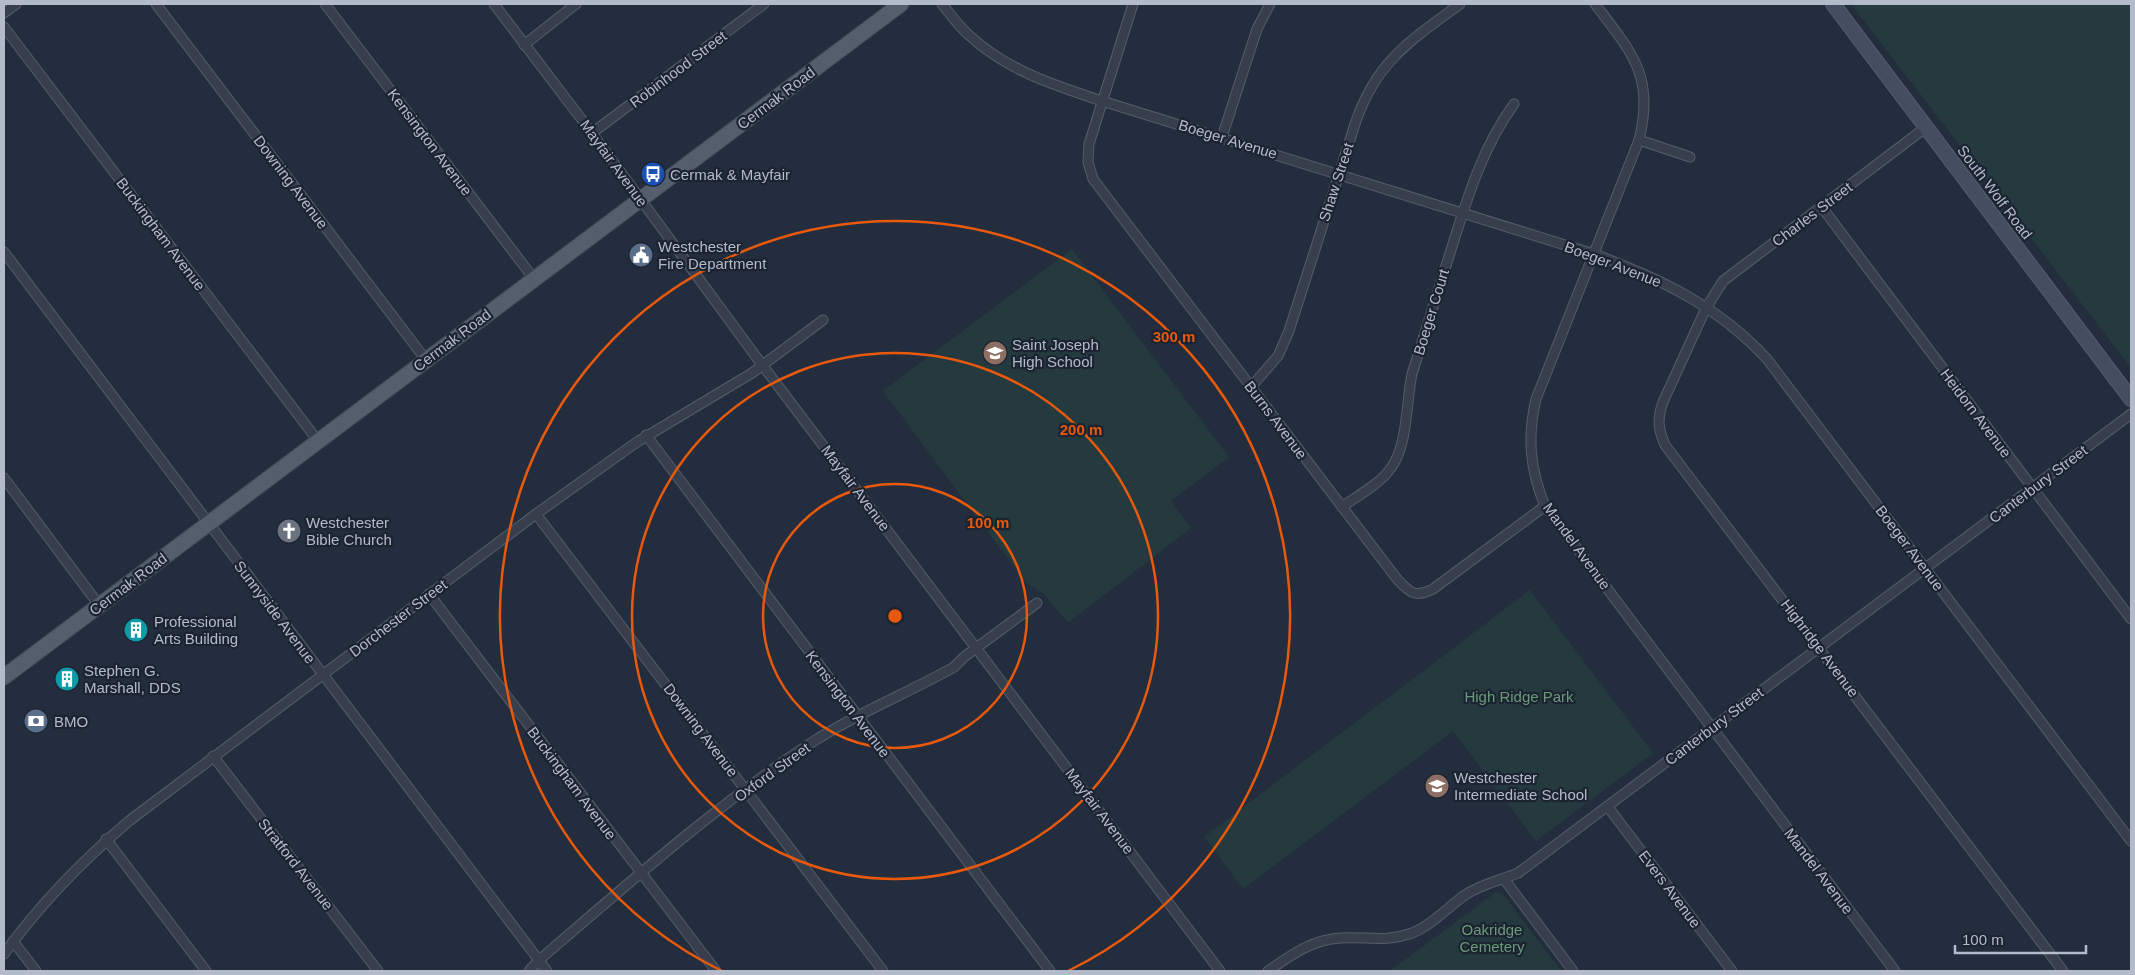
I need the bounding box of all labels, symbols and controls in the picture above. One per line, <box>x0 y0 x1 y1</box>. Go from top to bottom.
street label: Robinhood Street <box>626 27 730 111</box>
street label: Cermak Road <box>734 63 818 133</box>
street label: Kensington Avenue <box>384 85 476 199</box>
street label: Mayfair Avenue <box>577 116 651 210</box>
street label: Boeger Avenue <box>1177 116 1279 162</box>
street label: Downing Avenue <box>250 132 332 232</box>
street label: Shaw Street <box>1315 140 1357 223</box>
street label: South Wolf Road <box>1954 142 2036 242</box>
bus stop icon: Cermak & Mayfair <box>640 161 666 187</box>
place label: Cermak & Mayfair <box>670 166 790 183</box>
street label: Buckingham Avenue <box>113 174 209 294</box>
street label: Charles Street <box>1769 178 1856 250</box>
place label: Westchester Fire Department <box>658 238 767 272</box>
street label: Boeger Avenue <box>1562 238 1664 290</box>
public building icon: Westchester Fire Department <box>628 242 654 268</box>
street label: Boeger Court <box>1410 266 1452 357</box>
street label: Cermak Road <box>410 305 494 375</box>
text: 300 m <box>1153 328 1195 345</box>
place label: Saint Joseph High School <box>1012 336 1099 370</box>
school or university icon: Saint Joseph High School <box>982 340 1008 366</box>
street label: Heidorn Avenue <box>1937 365 2015 461</box>
street label: Burns Avenue <box>1241 378 1311 462</box>
text: 200 m <box>1060 421 1102 438</box>
street label: Canterbury Street <box>1986 441 2091 526</box>
street label: Mayfair Avenue <box>818 442 894 534</box>
street label: Mandel Avenue <box>1540 499 1614 593</box>
street label: Boeger Avenue <box>1872 502 1948 594</box>
place label: Westchester Bible Church <box>306 514 392 548</box>
text: 100 m <box>967 514 1009 531</box>
church icon: Westchester Bible Church <box>276 518 302 544</box>
street label: Cermak Road <box>86 549 170 619</box>
street label: Sunnyside Avenue <box>231 557 319 667</box>
street label: Dorchester Street <box>346 575 451 660</box>
street label: Highridge Avenue <box>1778 596 1862 700</box>
centre of rings <box>886 607 904 625</box>
place label: Professional Arts Building <box>154 613 238 647</box>
building icon: Professional Arts Building <box>123 617 149 643</box>
street label: Kensington Avenue <box>802 647 894 761</box>
place label: Stephen G. Marshall, DDS <box>84 662 181 696</box>
building icon: Stephen G. Marshall, DDS <box>54 666 80 692</box>
street label: Downing Avenue <box>660 680 742 780</box>
street label: Canterbury Street <box>1662 683 1767 768</box>
park label: High Ridge Park <box>1464 688 1574 705</box>
bank icon: BMO <box>23 708 49 734</box>
place label: BMO <box>54 713 88 730</box>
street label: Buckingham Avenue <box>524 723 620 843</box>
street label: Oxford Street <box>731 738 814 805</box>
street label: Mayfair Avenue <box>1062 765 1138 857</box>
place label: Westchester Intermediate School <box>1454 769 1587 803</box>
school or university icon: Westchester Intermediate School <box>1424 773 1450 799</box>
street label: Stratford Avenue <box>255 815 337 913</box>
street label: Mandel Avenue <box>1781 825 1857 917</box>
street label: Evers Avenue <box>1635 847 1705 931</box>
park label: Oakridge Cemetery <box>1459 921 1525 955</box>
scale bar <box>1955 922 2086 954</box>
text: 100 m <box>1962 931 2004 948</box>

